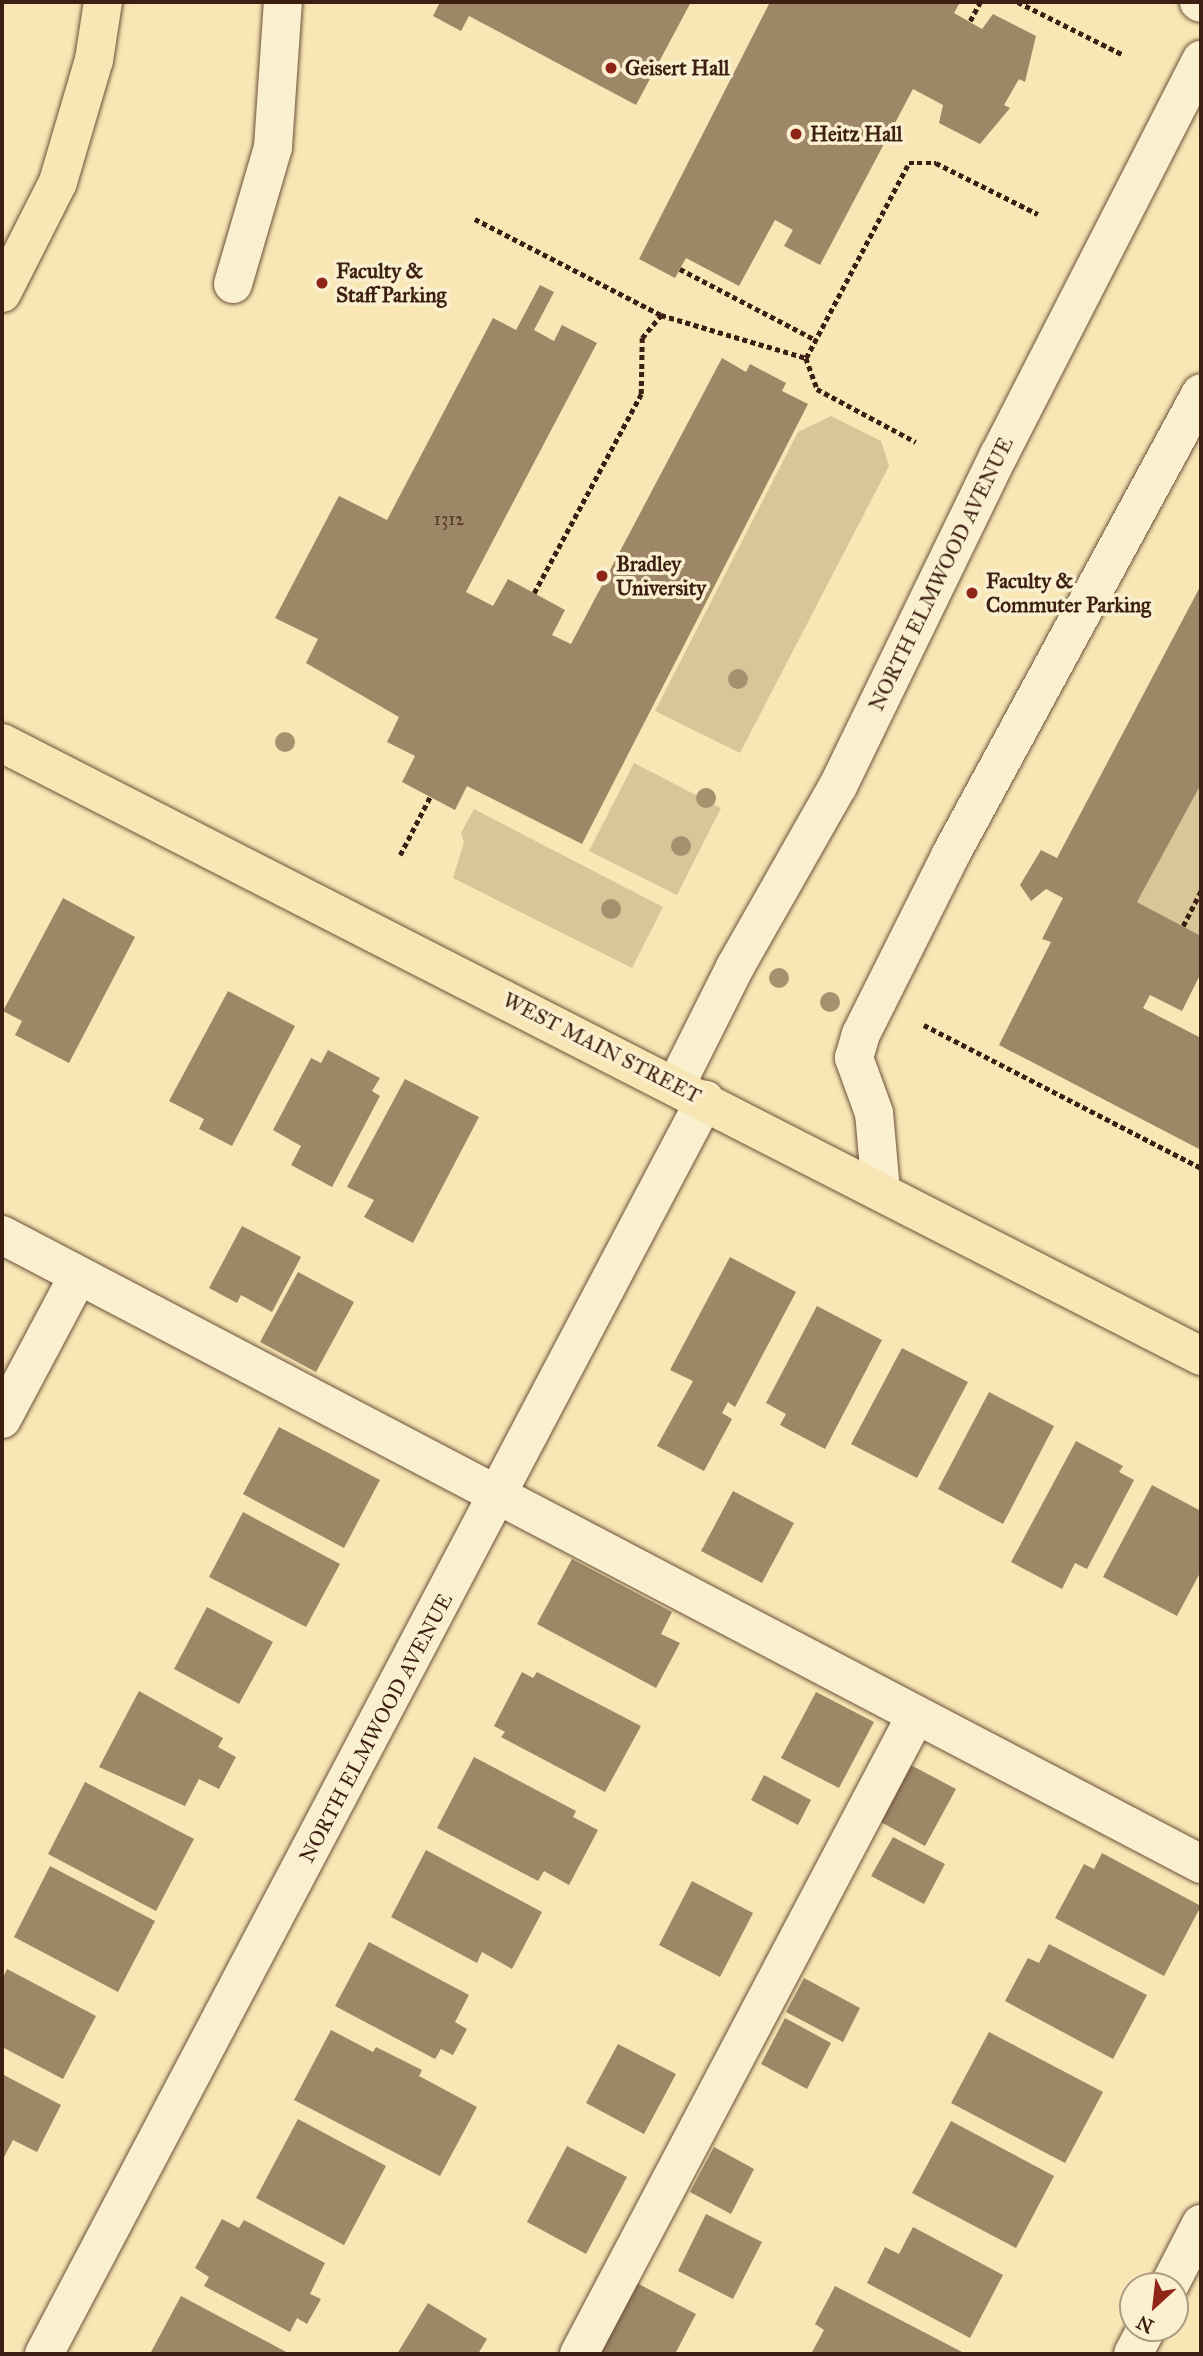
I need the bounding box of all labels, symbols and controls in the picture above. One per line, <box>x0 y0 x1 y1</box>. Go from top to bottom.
place label: Geisert Hall <box>625 55 730 81</box>
marker: Geisert Hall <box>603 60 619 76</box>
place label: Heitz Hall <box>810 121 902 147</box>
marker: Heitz Hall <box>788 126 804 142</box>
place label: Faculty & Staff Parking <box>336 258 446 308</box>
marker: Faculty & Staff Parking <box>314 275 330 291</box>
street label: NORTH ELMWOOD AVENUE <box>864 433 1018 715</box>
house number: 1312 <box>434 508 464 530</box>
place label: Bradley University <box>616 551 706 601</box>
marker: Bradley University <box>594 568 610 584</box>
place label: Faculty & Commuter Parking <box>986 568 1151 618</box>
marker: Faculty & Commuter Parking <box>964 585 980 601</box>
street label: WEST MAIN STREET <box>499 987 705 1109</box>
street label: NORTH ELMWOOD AVENUE <box>294 1589 458 1867</box>
north arrow <box>1119 2272 1189 2342</box>
text: N <box>1133 2310 1158 2338</box>

